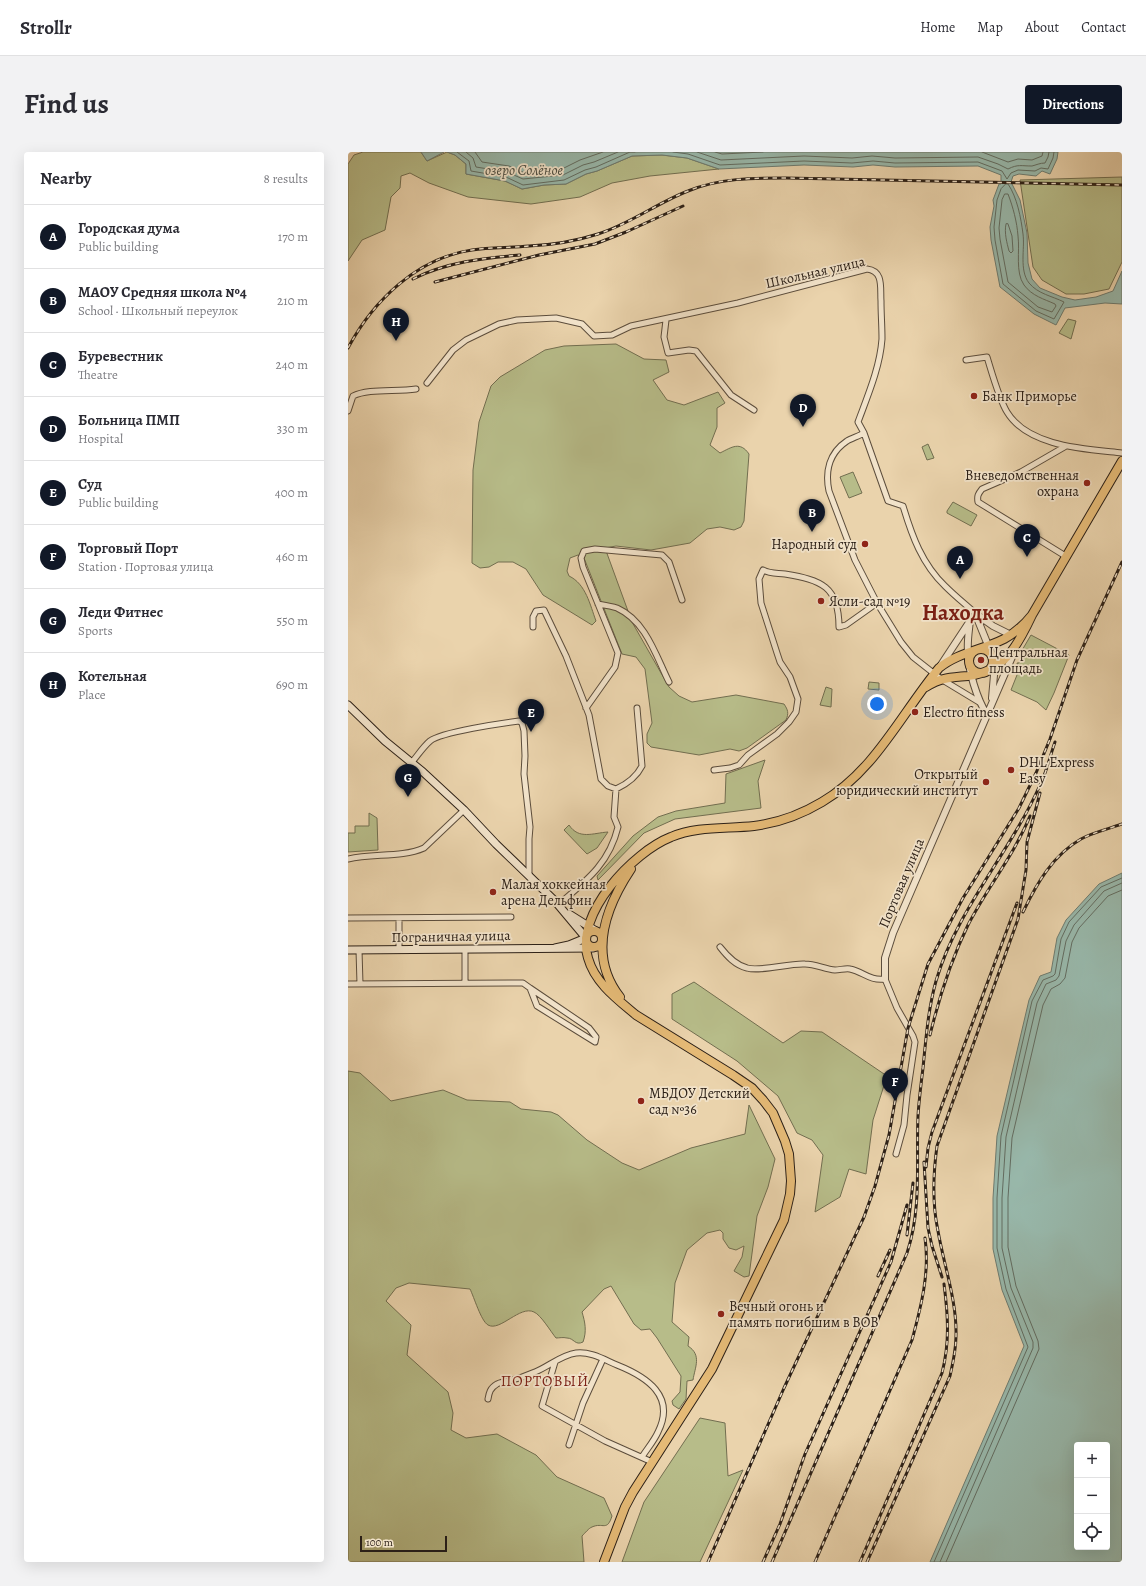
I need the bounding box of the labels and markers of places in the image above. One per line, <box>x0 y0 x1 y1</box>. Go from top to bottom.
pin: H <box>383 308 409 341</box>
place label: Банк Приморье <box>982 387 1077 406</box>
marker: Банк Приморье <box>969 391 979 401</box>
pin: D <box>790 394 816 427</box>
place label: Вневедомственная охрана <box>965 466 1080 501</box>
marker: Вневедомственная охрана <box>1082 478 1092 488</box>
pin: B <box>799 499 825 532</box>
pin: C <box>1014 524 1040 557</box>
place label: Народный суд <box>771 535 857 554</box>
marker: Народный суд <box>860 539 870 549</box>
pin: A <box>947 546 973 579</box>
place label: Ясли-сад №19 <box>829 592 910 611</box>
marker: Ясли-сад №19 <box>816 596 826 606</box>
place label: Центральная площадь <box>989 643 1068 678</box>
marker: Центральная площадь <box>976 655 986 665</box>
pin: E <box>518 699 544 732</box>
place label: Electro fitness <box>923 703 1005 722</box>
marker: Electro fitness <box>910 707 920 717</box>
place label: DHL Express Easy <box>1019 753 1094 788</box>
pin: G <box>395 764 421 797</box>
place label: Открытый юридический институт <box>836 765 978 800</box>
marker: DHL Express Easy <box>1006 765 1016 775</box>
marker: Открытый юридический институт <box>981 777 991 787</box>
place label: Малая хоккейная арена Дельфин <box>501 875 606 910</box>
marker: Малая хоккейная арена Дельфин <box>488 887 498 897</box>
pin: F <box>882 1068 908 1101</box>
place label: МБДОУ Детский сад №36 <box>649 1084 750 1119</box>
marker: МБДОУ Детский сад №36 <box>636 1096 646 1106</box>
place label: Вечный огонь и память погибшим в ВОВ <box>729 1297 879 1332</box>
marker: Вечный огонь и память погибшим в ВОВ <box>716 1309 726 1319</box>

